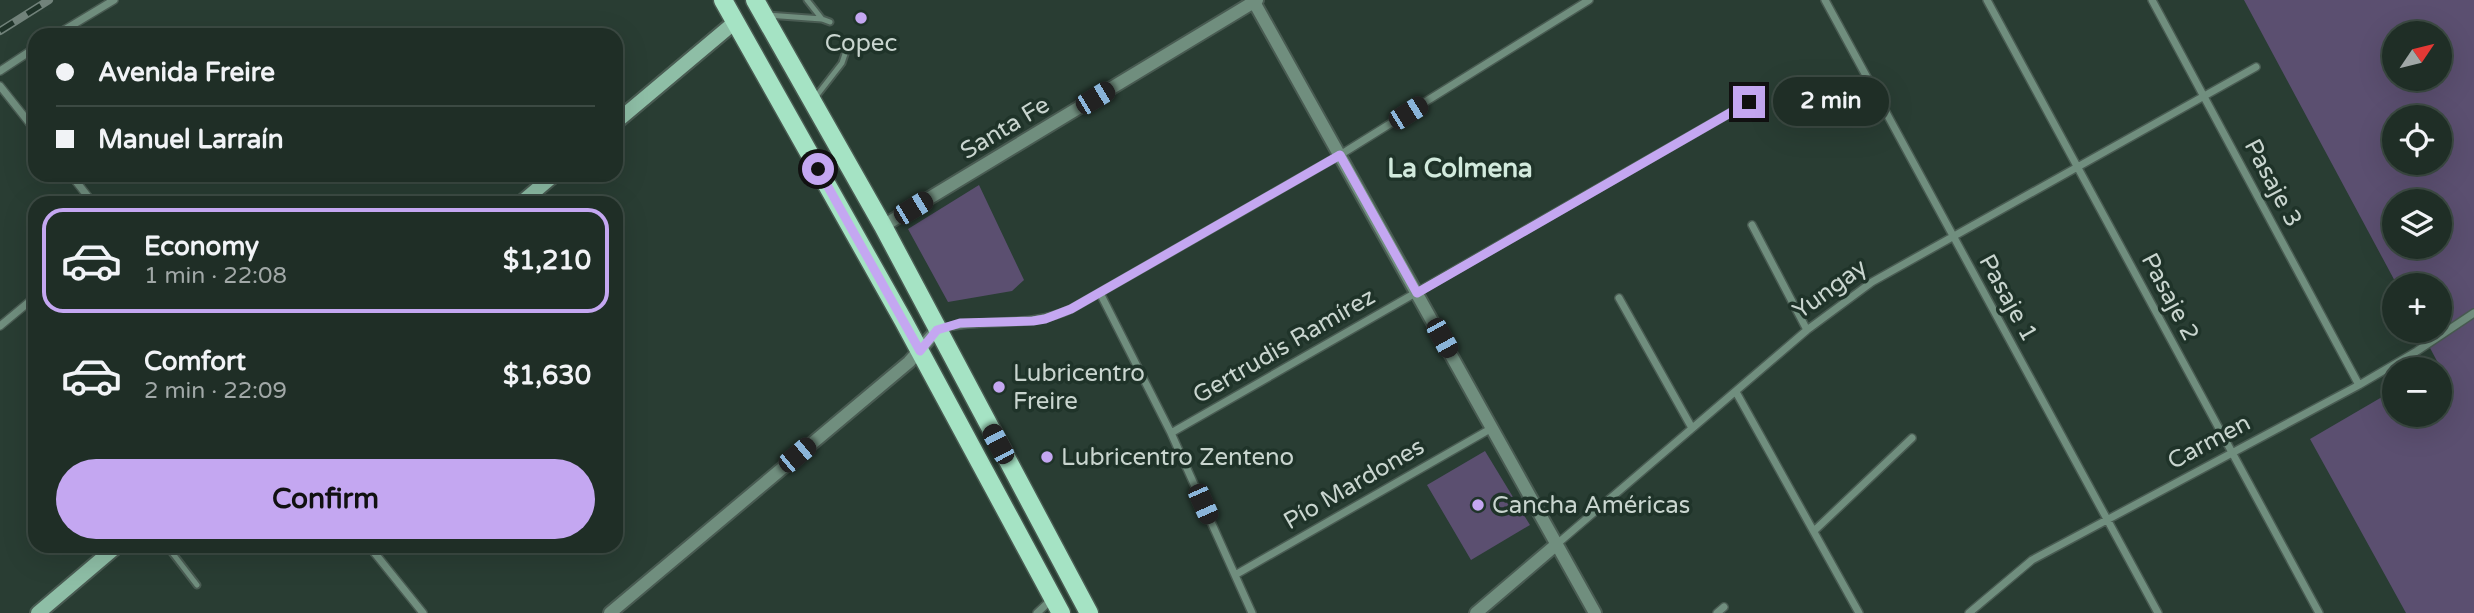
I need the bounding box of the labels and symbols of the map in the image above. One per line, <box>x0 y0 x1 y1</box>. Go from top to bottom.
marker: Copec <box>853 10 869 26</box>
north arrow <box>2382 21 2452 91</box>
place label: Copec <box>825 29 897 58</box>
car <box>1072 78 1119 118</box>
callout: 2 min <box>1774 78 1889 126</box>
route end <box>1733 86 1765 118</box>
street label: Santa Fe <box>955 90 1055 166</box>
car <box>1385 93 1432 133</box>
street label: Pasaje 3 <box>2238 134 2308 232</box>
route start <box>802 153 834 185</box>
district label: La Colmena <box>1387 153 1533 184</box>
car <box>890 188 937 228</box>
street label: Pasaje 2 <box>2135 248 2205 346</box>
street label: Pasaje 1 <box>1972 249 2044 347</box>
street label: Yungay <box>1787 252 1873 325</box>
street label: Gertrudis Ramírez <box>1188 282 1380 410</box>
car <box>1423 315 1462 361</box>
place label: Lubricentro Freire <box>1013 359 1145 416</box>
marker: Lubricentro Freire <box>991 379 1007 395</box>
street label: Carmen <box>2163 408 2255 476</box>
car <box>979 421 1018 467</box>
street label: Pío Mardones <box>1278 432 1430 536</box>
car <box>775 433 820 477</box>
place label: Lubricentro Zenteno <box>1061 443 1294 472</box>
marker: Lubricentro Zenteno <box>1039 449 1055 465</box>
car <box>1185 481 1222 527</box>
place label: Cancha Américas <box>1492 491 1690 520</box>
marker: Cancha Américas <box>1470 497 1486 513</box>

